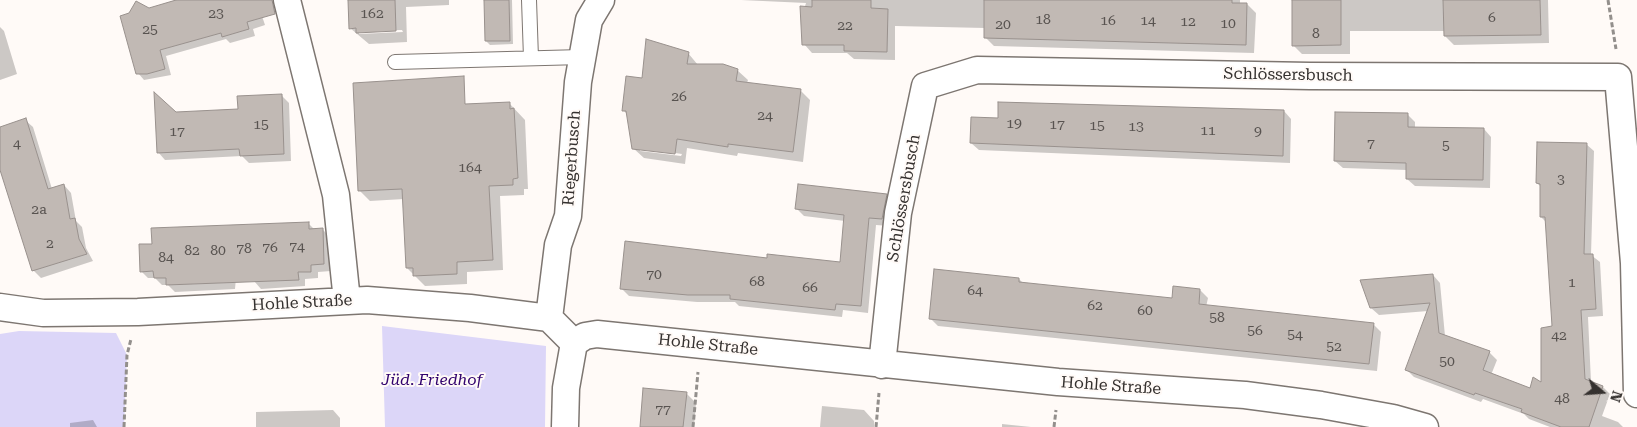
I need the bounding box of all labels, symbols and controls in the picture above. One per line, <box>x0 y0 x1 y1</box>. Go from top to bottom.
house number: 23 <box>208 6 224 22</box>
house number: 162 <box>360 6 384 22</box>
house number: 6 <box>1488 10 1496 26</box>
house number: 18 <box>1035 12 1051 28</box>
house number: 16 <box>1100 13 1116 29</box>
house number: 14 <box>1140 13 1156 29</box>
house number: 12 <box>1180 14 1196 30</box>
house number: 10 <box>1220 16 1236 32</box>
house number: 20 <box>995 17 1011 33</box>
house number: 22 <box>837 18 853 34</box>
house number: 25 <box>142 22 158 38</box>
house number: 8 <box>1312 26 1320 42</box>
street label: Schlössersbusch <box>1223 64 1353 86</box>
house number: 26 <box>671 89 687 105</box>
house number: 24 <box>757 108 773 124</box>
street label: Riegerbusch <box>559 109 585 207</box>
house number: 19 <box>1006 116 1022 132</box>
house number: 15 <box>253 117 269 133</box>
house number: 17 <box>1049 117 1065 133</box>
house number: 15 <box>1089 118 1105 134</box>
house number: 13 <box>1128 119 1144 135</box>
house number: 11 <box>1200 123 1216 139</box>
house number: 17 <box>169 124 185 140</box>
house number: 9 <box>1254 124 1262 140</box>
street label: Schlössersbusch <box>883 133 925 263</box>
house number: 4 <box>13 136 21 152</box>
house number: 7 <box>1367 136 1375 152</box>
house number: 5 <box>1442 138 1450 154</box>
house number: 164 <box>458 160 482 176</box>
house number: 3 <box>1557 172 1565 188</box>
house number: 2a <box>31 202 47 218</box>
house number: 2 <box>46 236 54 252</box>
house number: 74 <box>289 239 305 255</box>
house number: 76 <box>262 240 278 256</box>
house number: 78 <box>236 241 252 257</box>
house number: 82 <box>184 243 200 259</box>
house number: 80 <box>210 243 226 259</box>
house number: 84 <box>158 250 174 266</box>
house number: 70 <box>646 267 662 283</box>
house number: 68 <box>749 274 765 290</box>
house number: 1 <box>1568 275 1576 291</box>
house number: 66 <box>802 280 818 296</box>
house number: 64 <box>967 283 983 299</box>
street label: Hohle Straße <box>251 291 353 315</box>
house number: 62 <box>1087 298 1103 314</box>
house number: 60 <box>1137 303 1153 319</box>
house number: 58 <box>1209 310 1225 326</box>
house number: 56 <box>1247 323 1263 339</box>
house number: 54 <box>1287 327 1303 343</box>
house number: 42 <box>1551 328 1567 344</box>
street label: Hohle Straße <box>657 330 759 360</box>
house number: 52 <box>1326 339 1342 355</box>
house number: 50 <box>1439 354 1455 370</box>
north arrow <box>1577 367 1627 417</box>
park label: Jüd. Friedhof <box>381 370 483 390</box>
street label: Hohle Straße <box>1060 373 1162 399</box>
text: N <box>1607 389 1626 404</box>
house number: 48 <box>1554 391 1570 407</box>
house number: 77 <box>655 402 671 418</box>

